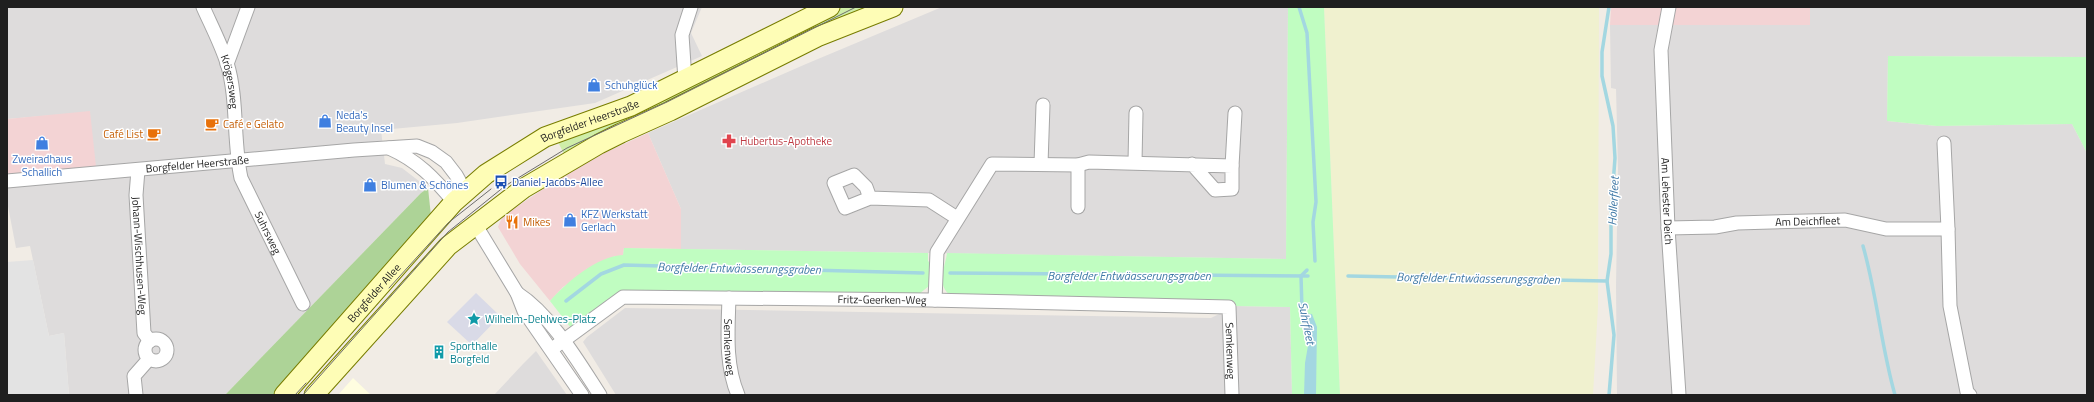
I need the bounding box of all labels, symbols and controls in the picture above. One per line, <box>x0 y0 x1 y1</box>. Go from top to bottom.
street label: Krögersweg <box>217 52 242 110</box>
shop icon: Schuhglück <box>586 77 602 93</box>
place label: Schuhglück <box>605 77 658 93</box>
street label: Borgfelder Heerstraße <box>537 95 642 146</box>
place label: Neda's Beauty Insel <box>336 107 393 136</box>
shop icon: Neda's Beauty Insel <box>317 113 333 129</box>
cafe icon: Café e Gelato <box>204 116 220 132</box>
place label: Café e Gelato <box>223 116 284 132</box>
place label: Café List <box>103 126 143 142</box>
cafe icon: Café List <box>146 126 162 142</box>
pharmacy icon: Hubertus-Apotheke <box>721 133 737 149</box>
place label: Hubertus-Apotheke <box>740 133 832 149</box>
shop icon: Zweiradhaus Schallich <box>34 135 50 151</box>
place label: Zweiradhaus Schallich <box>12 151 72 180</box>
street label: Borgfelder Heerstraße <box>145 151 250 177</box>
street label: Am Lehester Deich <box>1657 157 1677 245</box>
bus stop icon: Daniel-Jacobs-Allee <box>493 174 509 190</box>
place label: Daniel-Jacobs-Allee <box>512 174 603 190</box>
water label: Hollerfleet <box>1602 175 1624 226</box>
shop icon: Blumen & Schönes <box>362 177 378 193</box>
place label: Blumen & Schönes <box>381 177 468 193</box>
street label: Johann-Wischhusen-Weg <box>128 196 151 316</box>
place label: KFZ Werkstatt Gerlach <box>581 206 648 235</box>
street label: Suhrsweg <box>251 208 285 257</box>
shop icon: KFZ Werkstatt Gerlach <box>562 212 578 228</box>
street label: Am Deichfleet <box>1775 212 1841 230</box>
restaurant icon: Mikes <box>504 214 520 230</box>
place label: Mikes <box>523 214 550 230</box>
water label: Borgfelder Entwäasserungsgraben <box>657 257 822 279</box>
street label: Borgfelder Allee <box>343 260 405 326</box>
water label: Borgfelder Entwäasserungsgraben <box>1047 266 1212 285</box>
water label: Borgfelder Entwäasserungsgraben <box>1396 267 1561 289</box>
street label: Fritz-Geerken-Weg <box>837 291 927 308</box>
water label: Suhrfleet <box>1293 300 1321 347</box>
place icon: Wilhelm-Dehlwes-Platz <box>466 311 482 327</box>
place label: Wilhelm-Dehlwes-Platz <box>485 311 596 327</box>
street label: Semkenweg <box>720 318 740 377</box>
street label: Semkenweg <box>1222 322 1239 380</box>
place label: Sporthalle Borgfeld <box>450 338 498 367</box>
building icon: Sporthalle Borgfeld <box>431 344 447 360</box>

